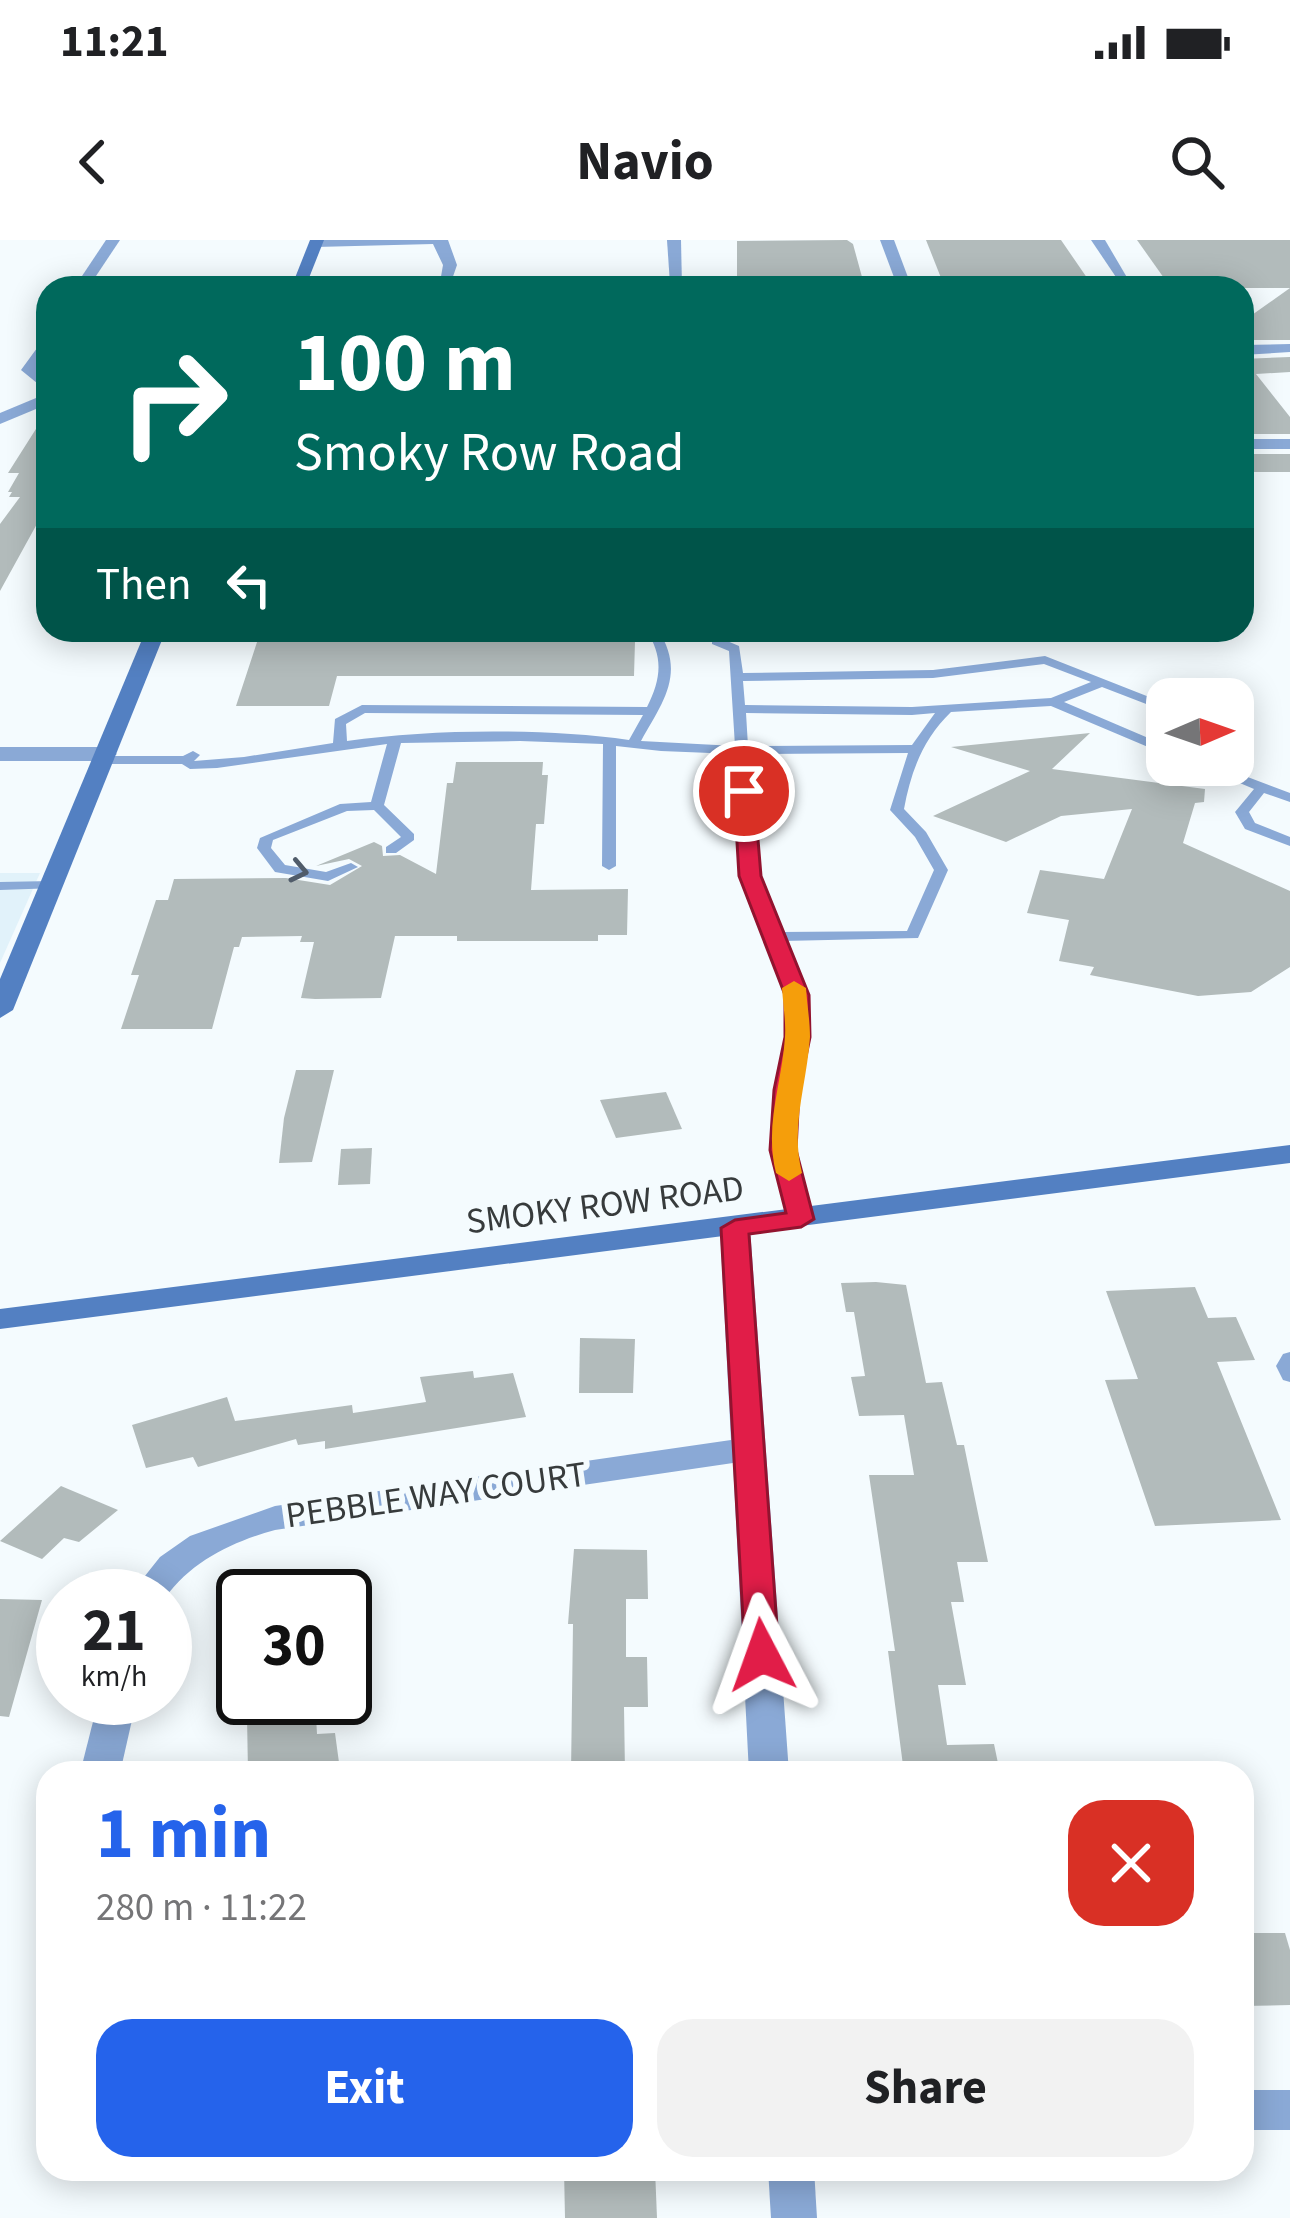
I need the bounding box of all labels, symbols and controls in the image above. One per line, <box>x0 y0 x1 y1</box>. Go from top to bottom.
text: 11:21 <box>60 10 169 74</box>
text: Navio <box>576 124 714 201</box>
icon: back <box>60 129 126 195</box>
icon: search <box>1164 129 1230 195</box>
text: 100 m <box>294 304 516 424</box>
icon: right <box>96 324 252 480</box>
text: Smoky Row Road <box>294 415 684 492</box>
icon: left <box>216 552 282 618</box>
text: Then <box>96 553 192 617</box>
north arrow <box>1146 678 1254 786</box>
map controls <box>1146 678 1254 786</box>
pin <box>693 740 795 842</box>
icon: arrive <box>711 758 777 824</box>
one-way arrow <box>289 857 309 883</box>
street label: SMOKY ROW ROAD <box>463 1163 747 1247</box>
street label: PEBBLE WAY COURT <box>282 1449 590 1541</box>
speed limit sign: 30 <box>216 1569 372 1725</box>
text: 21 <box>82 1589 146 1674</box>
position arrow <box>699 1592 825 1718</box>
text: km/h <box>81 1655 147 1698</box>
text: 1 min <box>96 1783 271 1886</box>
button: close <box>1068 1800 1194 1926</box>
text: 280 m · 11:22 <box>96 1880 307 1936</box>
button: Exit <box>96 2019 633 2157</box>
button: Share <box>657 2019 1194 2157</box>

